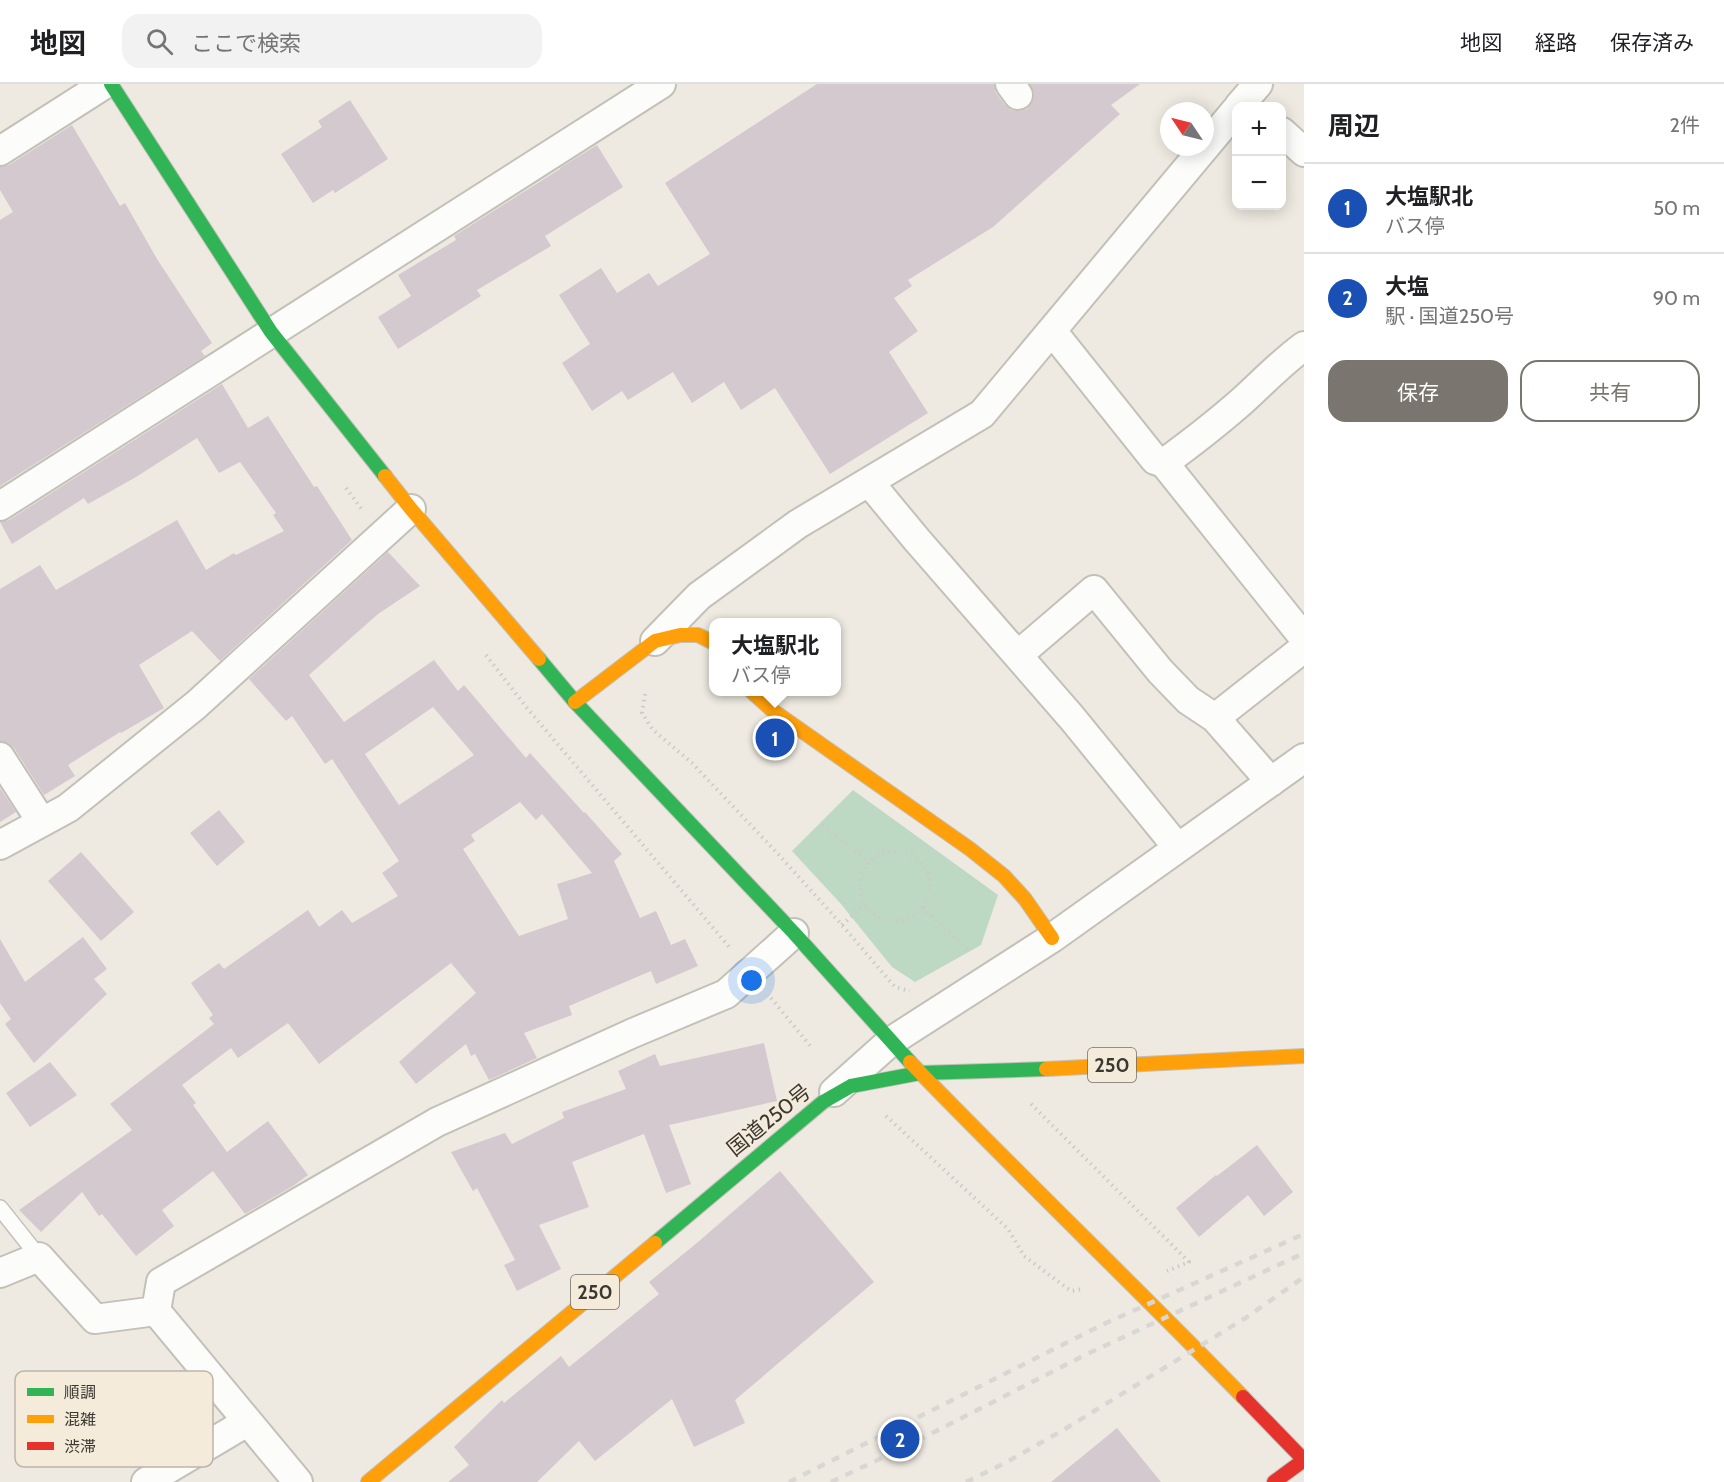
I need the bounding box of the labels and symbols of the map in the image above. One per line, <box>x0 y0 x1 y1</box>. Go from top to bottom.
north arrow <box>1160 102 1214 156</box>
pin: 1 <box>756 716 794 760</box>
your location <box>737 966 766 995</box>
road number: 250 <box>1088 1048 1136 1082</box>
street label: 国道250号 <box>722 1078 815 1161</box>
road number: 250 <box>571 1275 619 1309</box>
legend <box>15 1371 213 1467</box>
text: 順調 <box>64 1383 96 1402</box>
text: 混雑 <box>64 1410 96 1429</box>
pin: 2 <box>880 1416 920 1462</box>
text: 渋滞 <box>64 1437 96 1456</box>

